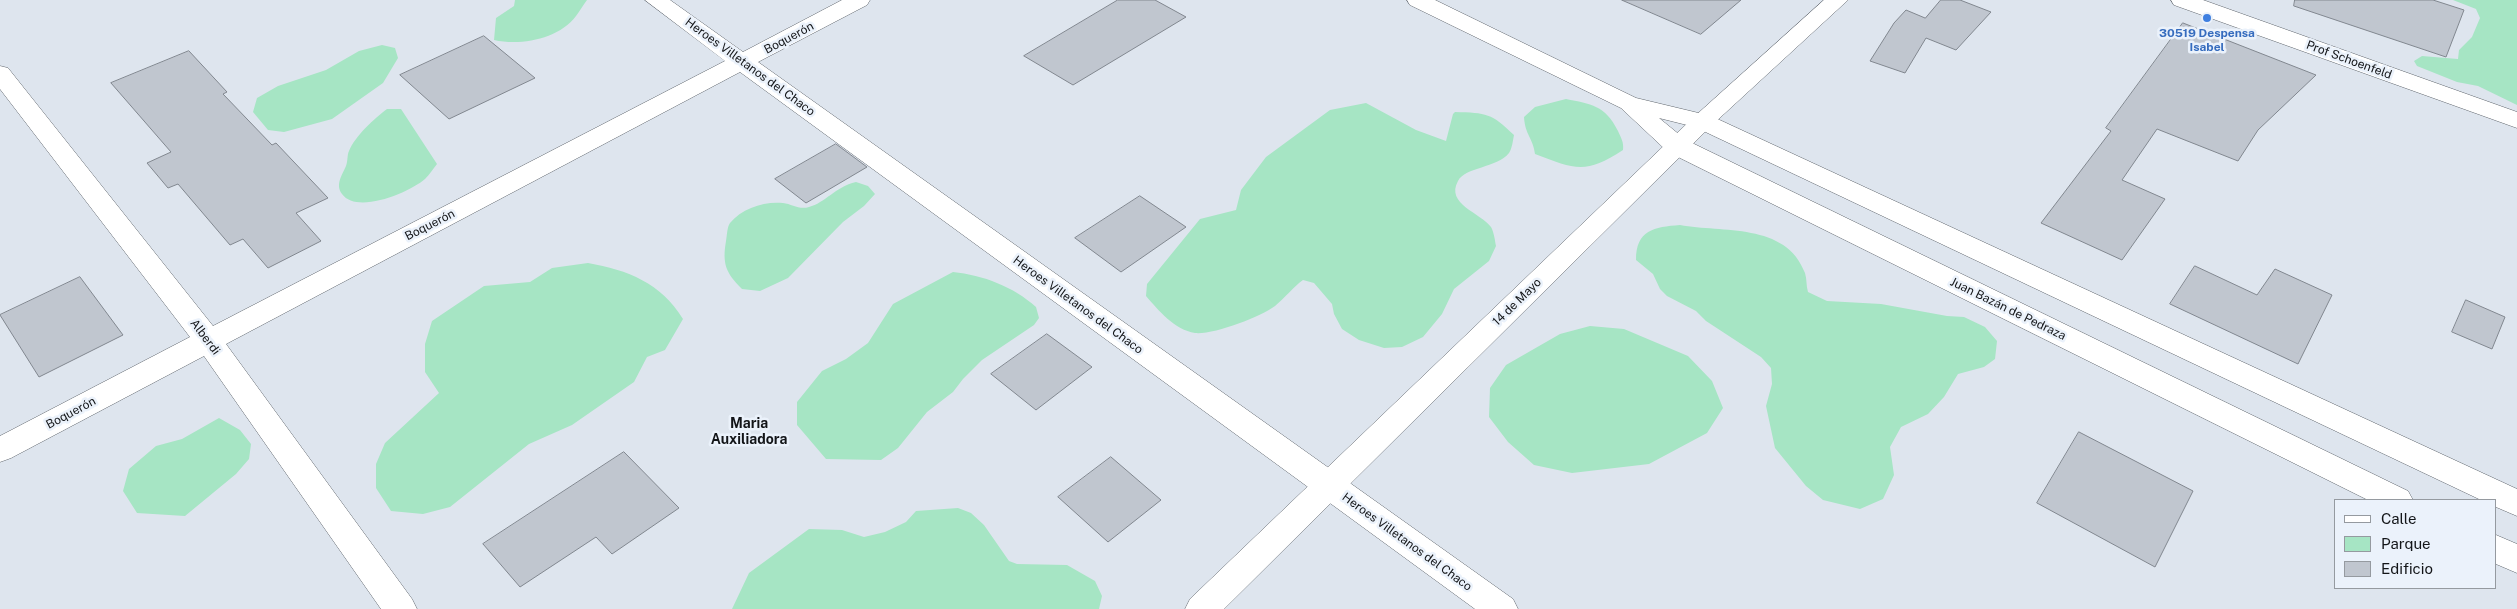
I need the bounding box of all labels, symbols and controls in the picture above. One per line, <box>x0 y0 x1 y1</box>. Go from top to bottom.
marker: 30519 Despensa Isabel <box>2201 12 2213 24</box>
street label: Heroes Villetanos del Chaco <box>682 15 818 119</box>
street label: Boquerón <box>762 19 816 57</box>
place label: 30519 Despensa Isabel <box>2159 26 2255 54</box>
street label: Prof Schoenfeld <box>2304 38 2394 82</box>
street label: Boquerón <box>403 206 457 244</box>
street label: Heroes Villetanos del Chaco <box>1010 253 1146 357</box>
street label: 14 de Mayo <box>1490 275 1544 329</box>
street label: Juan Bazán de Pedraza <box>1948 275 2068 343</box>
street label: Alberdi <box>187 316 223 358</box>
street label: Boquerón <box>44 394 98 432</box>
district label: Maria Auxiliadora <box>711 416 787 448</box>
street label: Heroes Villetanos del Chaco <box>1339 490 1475 594</box>
legend <box>2334 499 2497 589</box>
text: Calle <box>2381 510 2417 527</box>
text: Parque <box>2381 535 2431 552</box>
text: Edificio <box>2381 560 2433 577</box>

